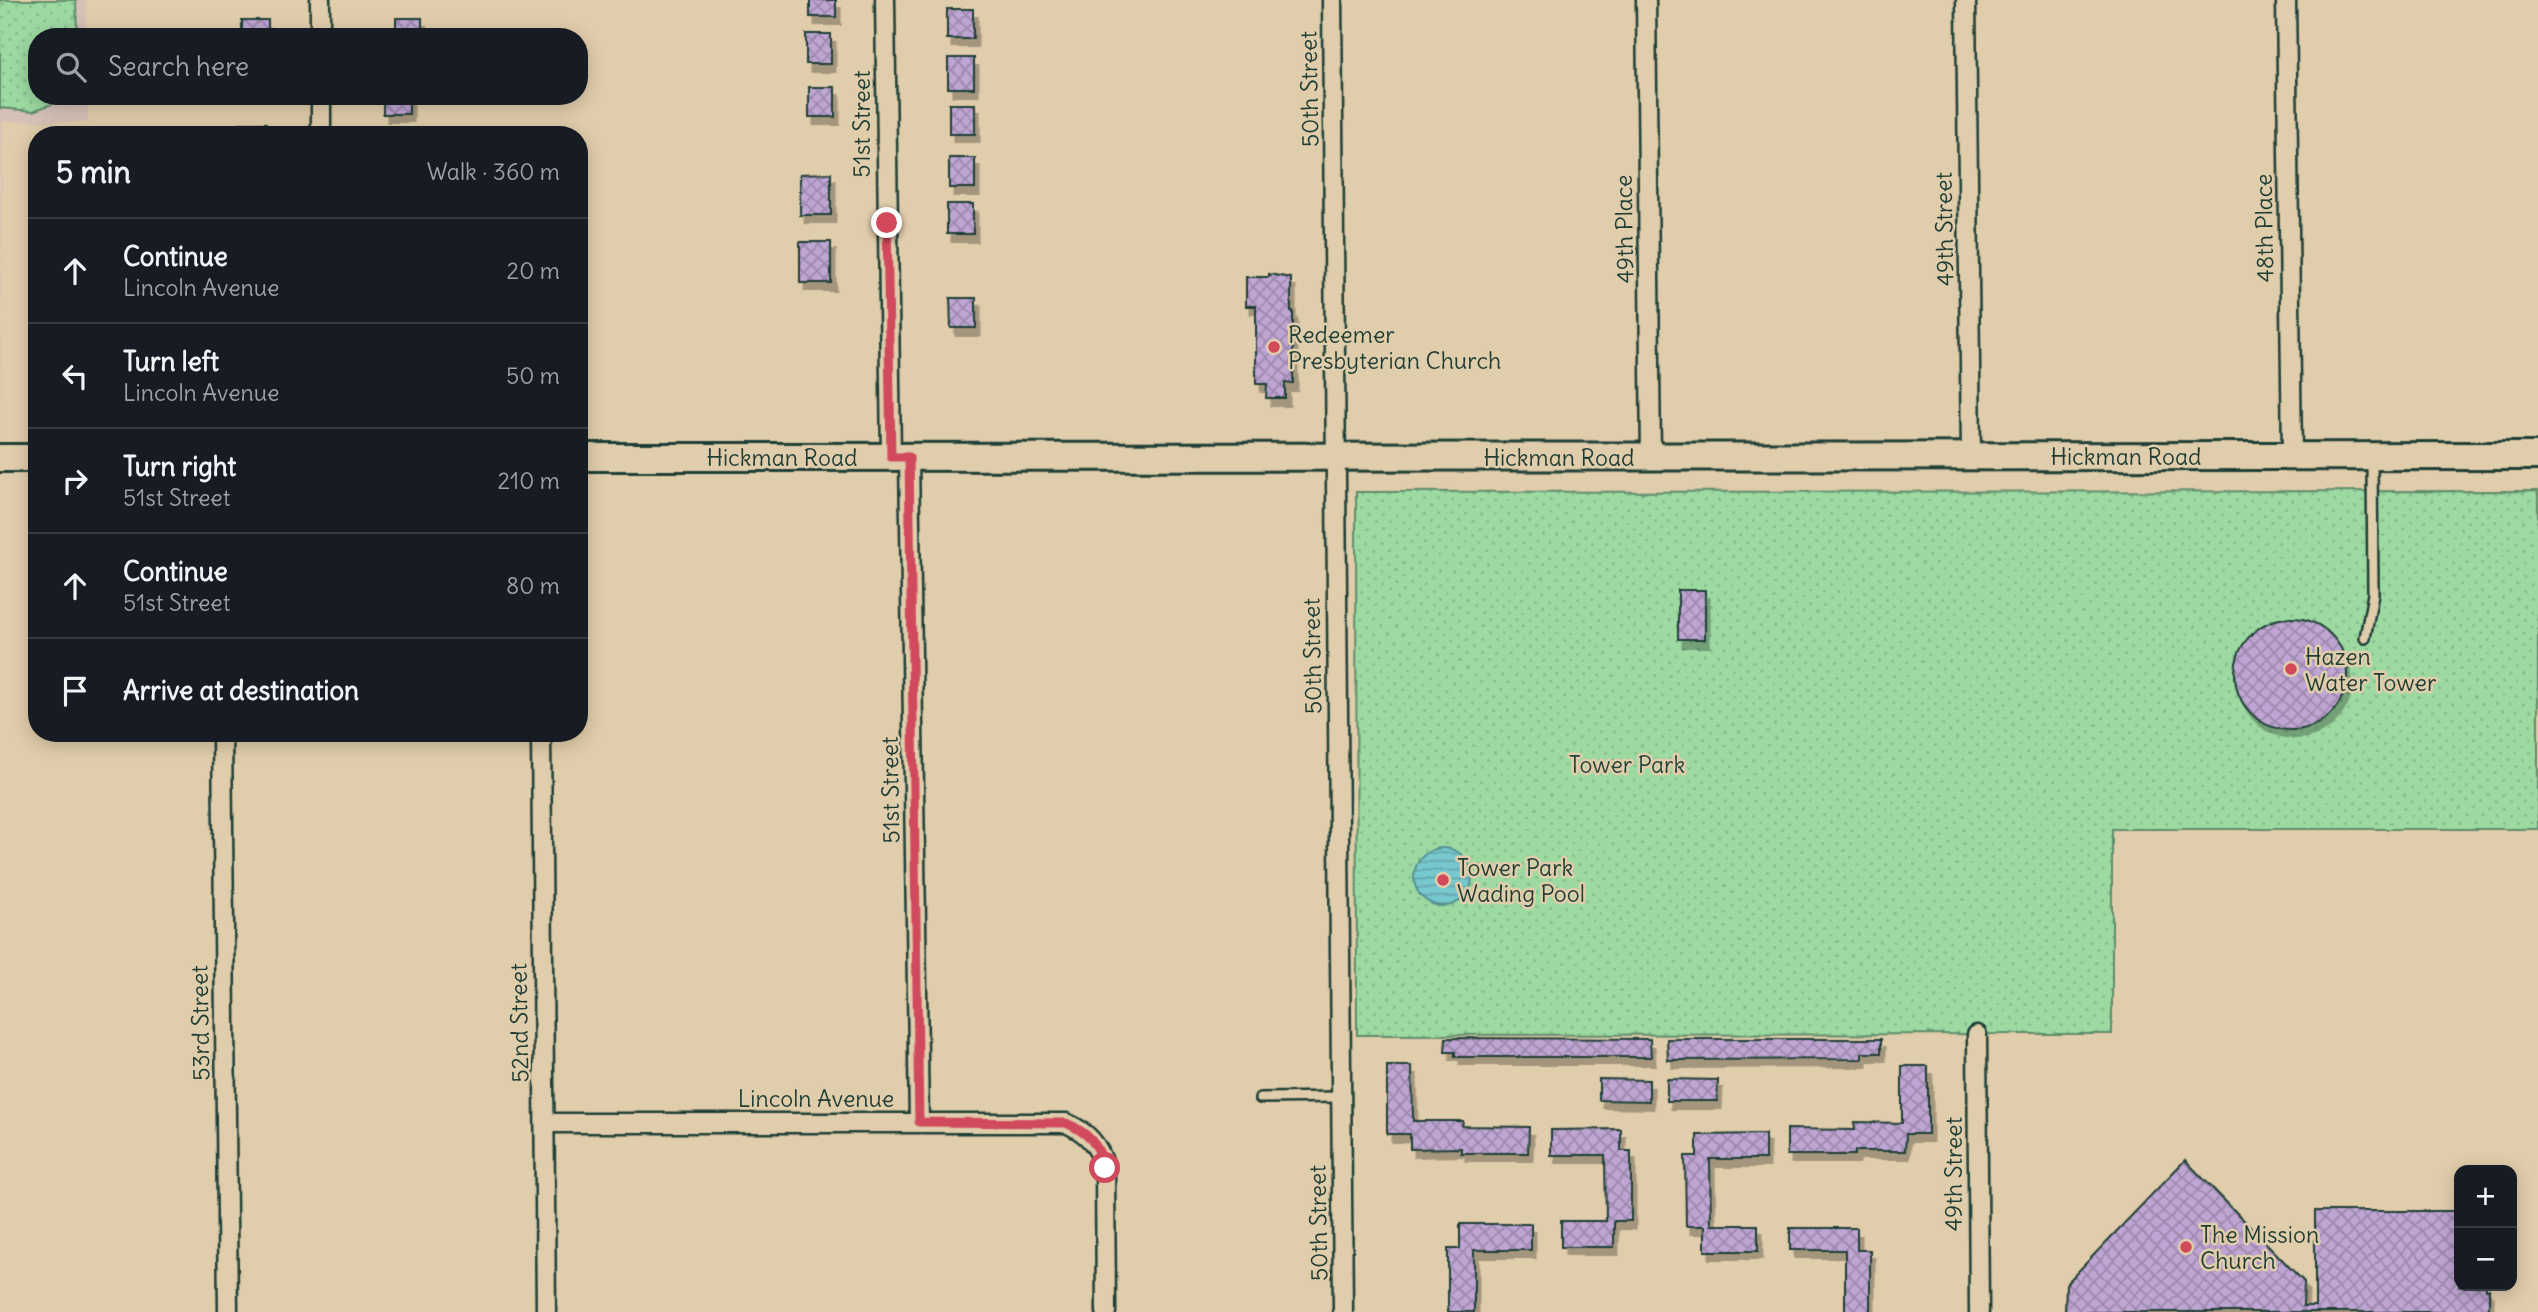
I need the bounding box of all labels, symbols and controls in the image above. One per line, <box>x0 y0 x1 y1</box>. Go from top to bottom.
search box <box>28 28 588 105</box>
street label: 50th Street <box>1293 30 1325 147</box>
icon: search <box>52 48 90 86</box>
text: Search here <box>108 50 249 83</box>
street label: 51st Street <box>847 70 876 178</box>
text: 5 min <box>56 153 131 191</box>
text: Walk · 360 m <box>427 157 560 186</box>
street label: 49th Street <box>1928 171 1959 286</box>
street label: 48th Place <box>2249 173 2279 283</box>
street label: 49th Place <box>1609 174 1639 284</box>
route end <box>871 207 902 238</box>
text: Continue <box>123 240 228 273</box>
icon: ahead <box>56 252 94 290</box>
text: 20 m <box>507 256 560 285</box>
text: Lincoln Avenue <box>123 273 279 302</box>
place label: Redeemer Presbyterian Church <box>1288 320 1501 375</box>
marker: Redeemer Presbyterian Church <box>1266 339 1282 355</box>
text: Turn left <box>123 345 219 378</box>
icon: left <box>56 357 94 395</box>
text: 50 m <box>506 361 560 390</box>
text: Lincoln Avenue <box>123 378 279 407</box>
street label: Hickman Road <box>2050 442 2202 471</box>
street label: Hickman Road <box>706 443 858 472</box>
street label: Hickman Road <box>1483 443 1635 472</box>
text: Turn right <box>123 450 236 483</box>
icon: right <box>56 462 94 500</box>
text: 210 m <box>497 466 560 495</box>
text: 51st Street <box>123 483 230 512</box>
text: Continue <box>123 555 228 588</box>
icon: ahead <box>56 567 94 605</box>
text: 80 m <box>506 571 560 600</box>
text: 51st Street <box>123 588 230 617</box>
street label: 50th Street <box>1296 597 1328 714</box>
place label: Hazen Water Tower <box>2305 642 2437 697</box>
marker: Hazen Water Tower <box>2283 661 2299 677</box>
icon: arrive <box>56 672 94 710</box>
text: Arrive at destination <box>123 674 359 707</box>
street label: 51st Street <box>875 736 905 844</box>
park label: Tower Park <box>1569 750 1685 779</box>
place label: Tower Park Wading Pool <box>1457 853 1585 908</box>
marker: Tower Park Wading Pool <box>1435 872 1451 888</box>
street label: 52nd Street <box>503 963 535 1083</box>
street label: 53rd Street <box>184 965 216 1081</box>
street label: Lincoln Avenue <box>738 1084 894 1113</box>
street label: 49th Street <box>1939 1117 1968 1231</box>
route start <box>1089 1152 1120 1183</box>
street label: 50th Street <box>1302 1164 1334 1281</box>
map controls <box>2454 1165 2517 1291</box>
button: + <box>2454 1165 2517 1228</box>
place label: The Mission Church <box>2200 1220 2319 1275</box>
button: − <box>2454 1228 2517 1291</box>
marker: The Mission Church <box>2178 1239 2194 1255</box>

